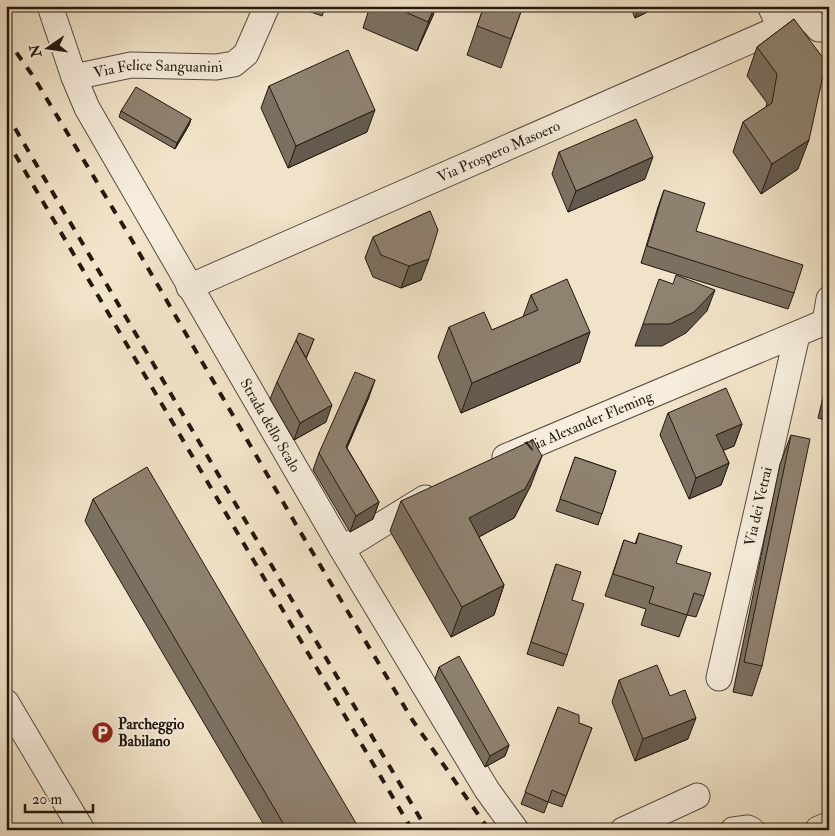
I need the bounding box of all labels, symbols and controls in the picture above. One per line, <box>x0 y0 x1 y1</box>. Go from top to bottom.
north arrow <box>22 22 72 72</box>
text: N <box>26 42 46 60</box>
street label: Via Felice Sanguanini <box>92 55 224 82</box>
street label: Via Prospero Masoero <box>434 116 563 187</box>
street label: Strada dello Scalo <box>236 375 305 475</box>
street label: Via Alexander Fleming <box>522 386 656 457</box>
street label: Via dei Vetrai <box>740 465 776 548</box>
place label: Parcheggio Babilano <box>118 715 185 751</box>
parking icon: Parcheggio Babilano <box>90 721 114 745</box>
scale bar <box>25 781 92 813</box>
text: 20 m <box>32 790 62 809</box>

